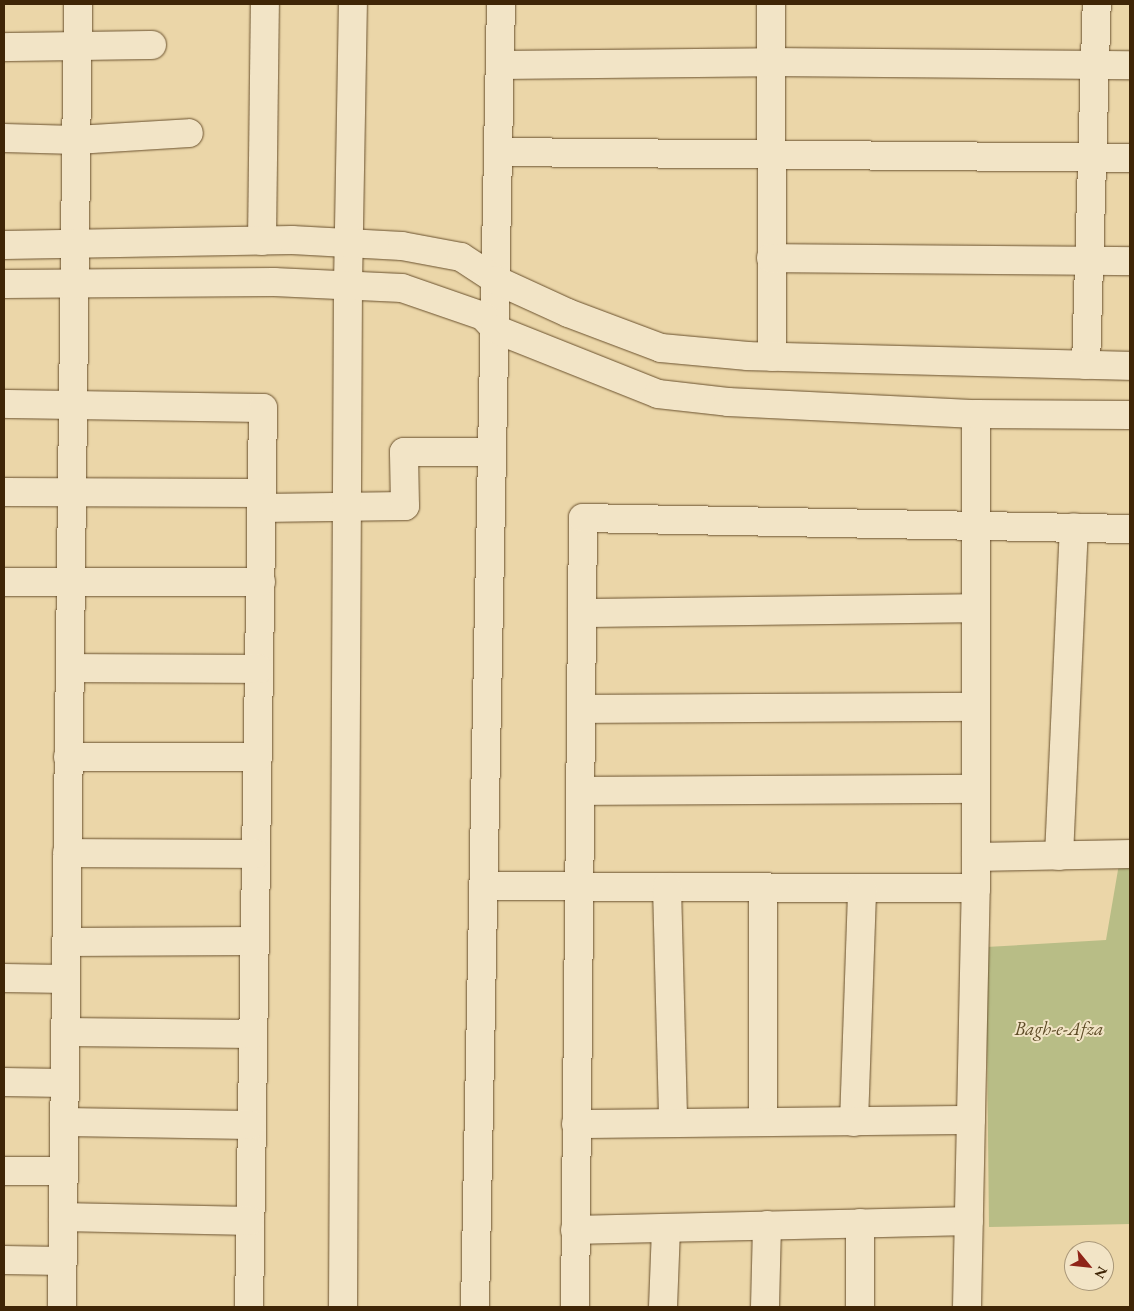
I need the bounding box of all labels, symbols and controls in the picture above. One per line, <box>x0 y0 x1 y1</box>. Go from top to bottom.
park label: Bagh-e-Afza <box>1014 1018 1104 1040</box>
north arrow <box>1064 1241 1114 1291</box>
text: N <box>1091 1263 1112 1282</box>

